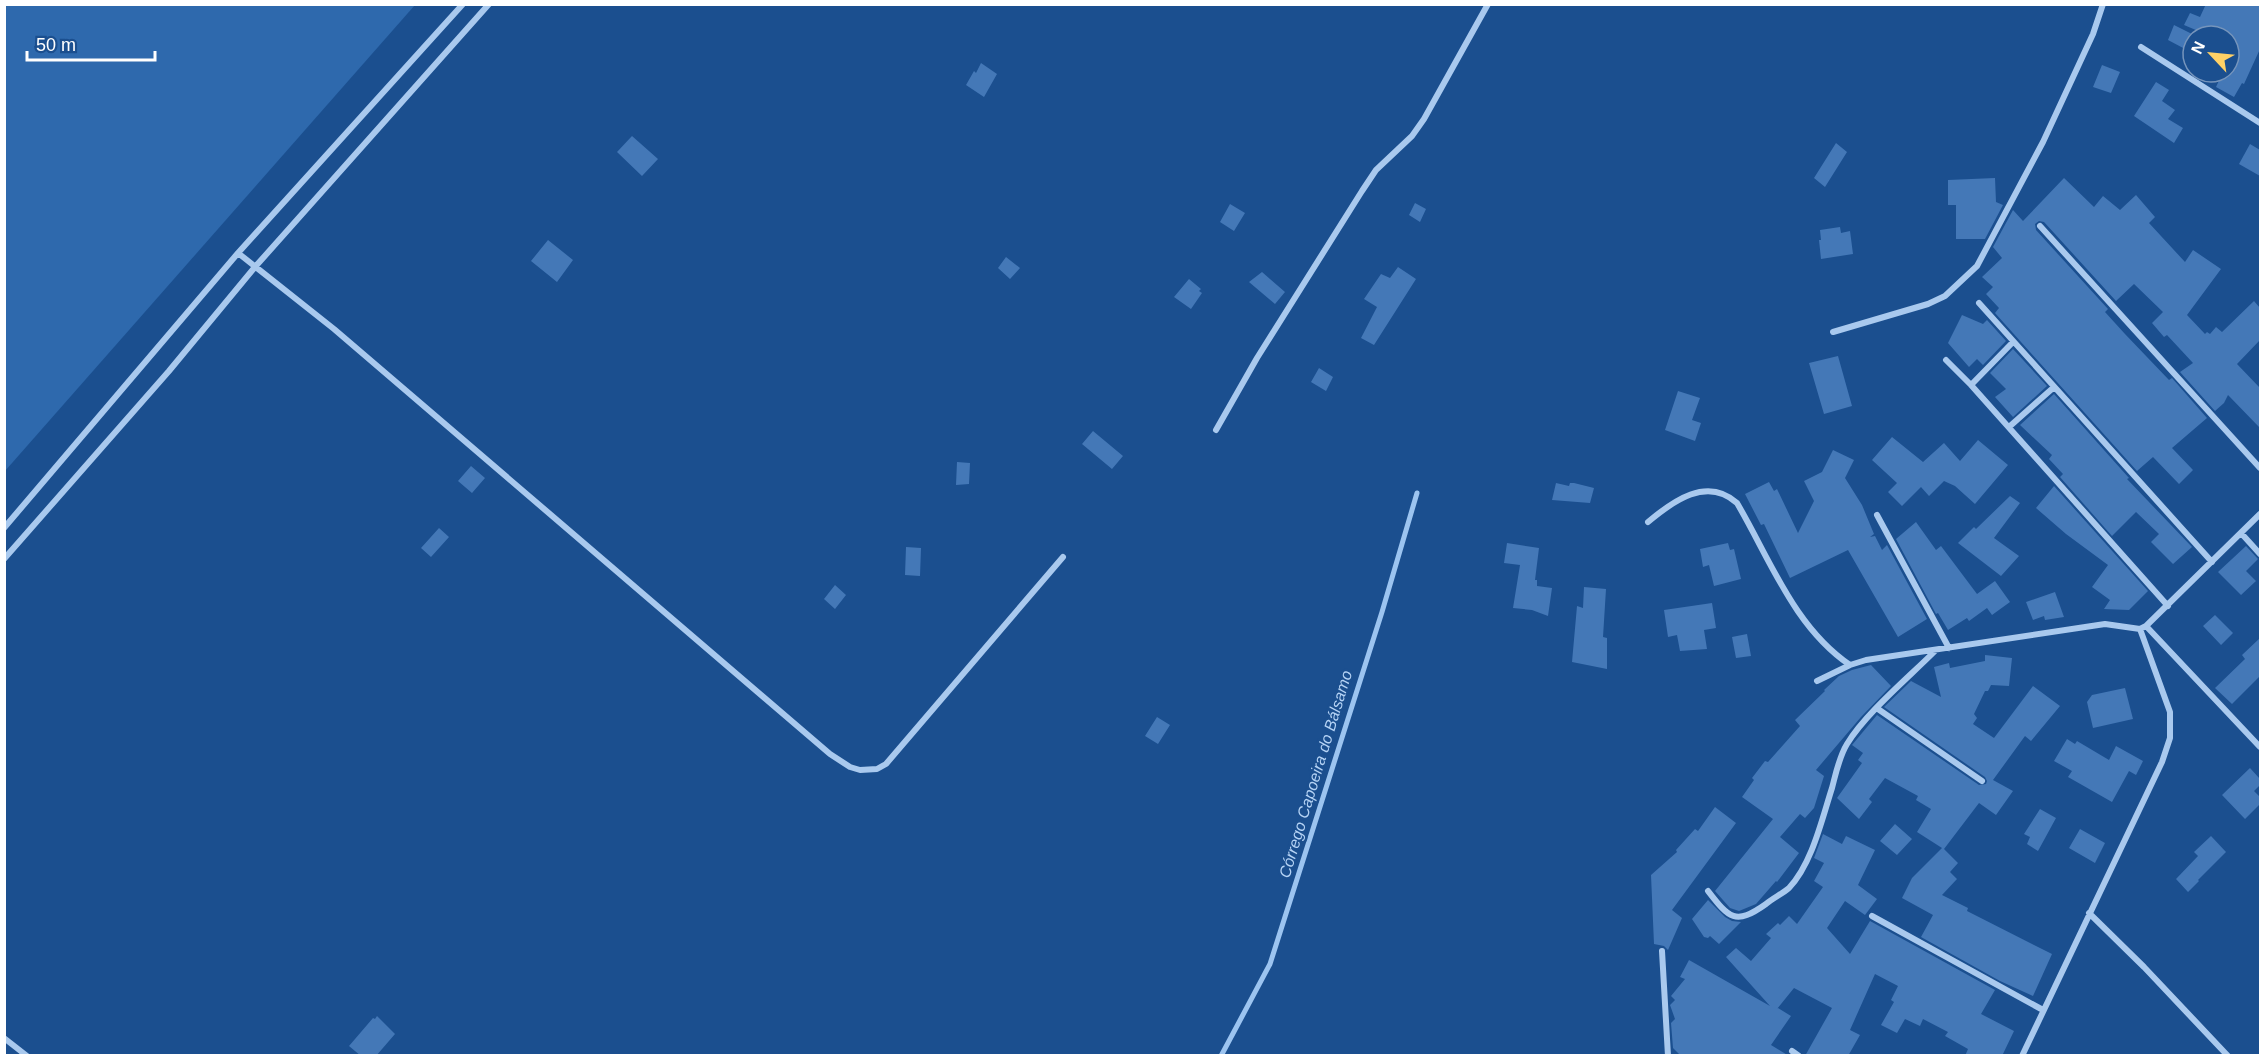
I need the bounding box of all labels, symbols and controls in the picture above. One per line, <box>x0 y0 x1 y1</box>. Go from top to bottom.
scale bar <box>27 24 154 62</box>
north arrow <box>2181 24 2241 84</box>
text: 50 m <box>36 35 76 55</box>
text: N <box>2188 39 2208 57</box>
water label: Córrego Capoeira do Bálsamo <box>1276 668 1355 880</box>

